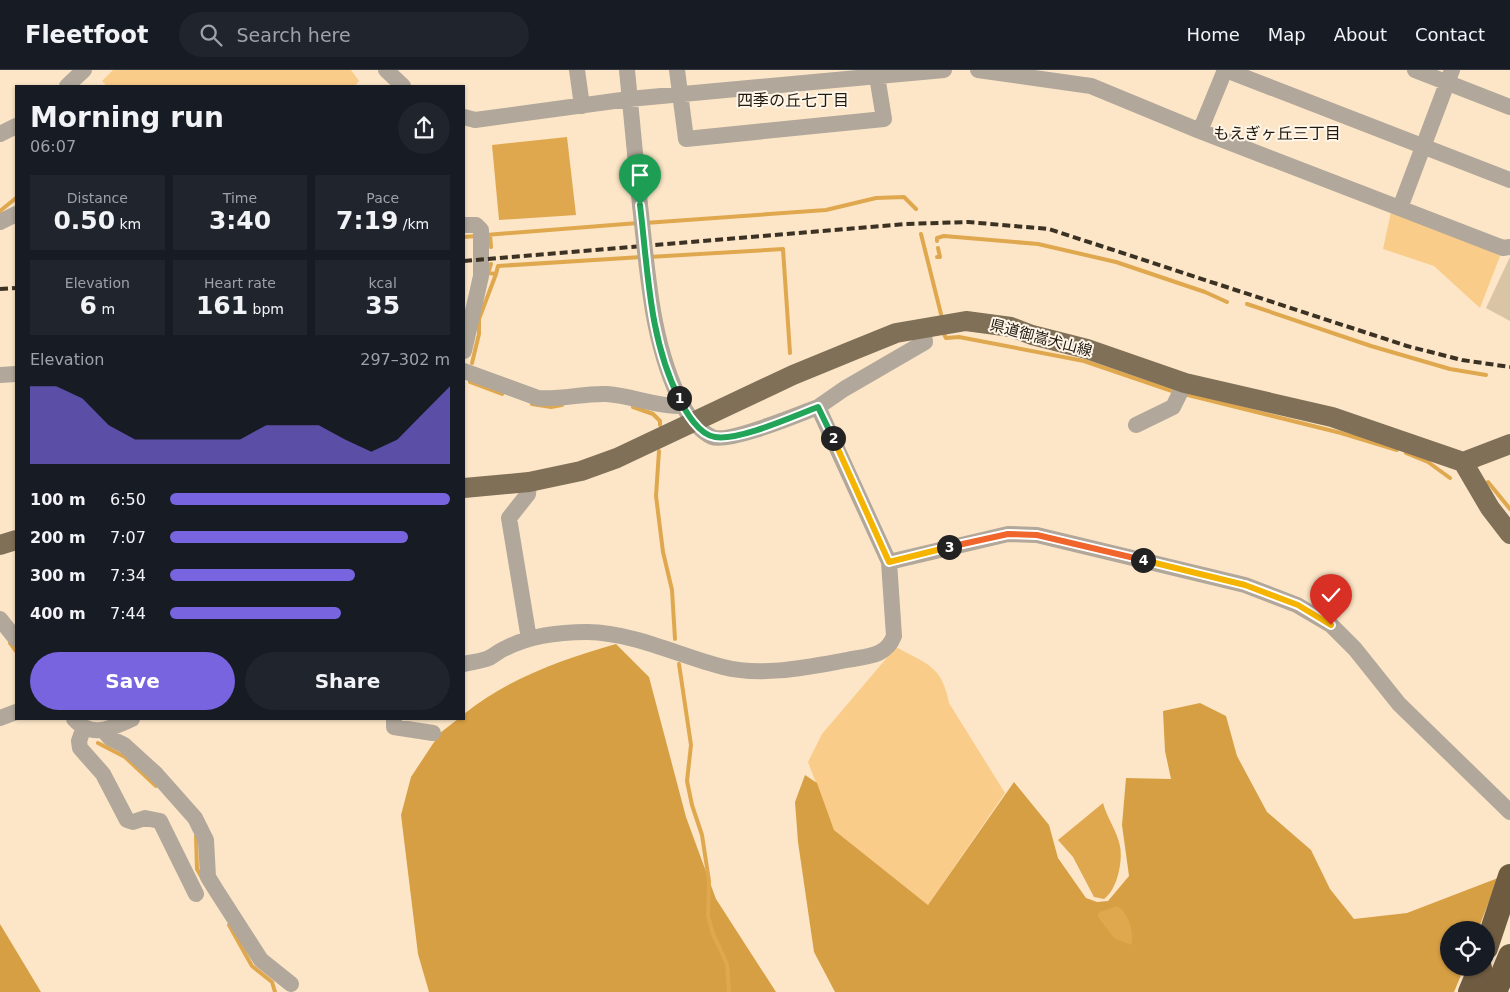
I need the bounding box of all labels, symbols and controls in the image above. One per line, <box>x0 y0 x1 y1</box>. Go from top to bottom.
search box <box>179 12 529 57</box>
text: Fleetfoot <box>25 21 149 49</box>
icon: search <box>197 21 225 49</box>
text: Search here <box>237 24 351 46</box>
text: Home <box>1187 24 1240 45</box>
text: Map <box>1268 24 1306 45</box>
text: About <box>1334 24 1387 45</box>
text: Contact <box>1415 24 1485 45</box>
district label: 四季の丘七丁目 <box>737 91 849 110</box>
text: Morning run <box>30 101 224 134</box>
button: share <box>398 102 450 154</box>
district label: もえぎヶ丘三丁目 <box>1213 124 1341 143</box>
text: 06:07 <box>30 137 76 156</box>
pin <box>619 154 661 205</box>
icon: arrive <box>626 161 654 189</box>
text: Distance <box>67 190 128 206</box>
text: Time <box>223 190 257 206</box>
text: Pace <box>366 190 399 206</box>
text: 0.50 <box>53 206 115 235</box>
text: 3:40 <box>209 206 271 235</box>
text: 7:19 <box>336 206 398 235</box>
text: km <box>115 216 141 232</box>
text: /km <box>398 216 429 232</box>
text: Elevation <box>65 275 130 291</box>
text: Heart rate <box>204 275 276 291</box>
text: kcal <box>369 275 397 291</box>
text: 6 <box>80 291 97 320</box>
text: 161 <box>196 291 248 320</box>
text: 35 <box>365 291 400 320</box>
text: m <box>97 301 115 317</box>
text: bpm <box>248 301 284 317</box>
street label: 県道御嵩犬山線 <box>988 316 1094 360</box>
text: Elevation <box>30 350 104 369</box>
text: 297–302 m <box>360 350 450 369</box>
pin: 1 <box>666 386 692 410</box>
text: 1 <box>675 390 684 406</box>
pin: 2 <box>820 426 846 450</box>
text: 2 <box>829 430 838 446</box>
text: 100 m <box>30 490 86 509</box>
text: 6:50 <box>110 490 146 509</box>
text: 200 m <box>30 528 86 547</box>
text: 7:07 <box>110 528 146 547</box>
pin: 3 <box>936 534 962 560</box>
text: 3 <box>945 539 954 555</box>
pin: 4 <box>1130 548 1156 572</box>
text: 4 <box>1139 552 1148 568</box>
text: 300 m <box>30 566 86 585</box>
text: 7:34 <box>110 566 146 585</box>
pin <box>1310 574 1352 625</box>
icon: check <box>1317 581 1345 609</box>
text: 400 m <box>30 604 86 623</box>
text: 7:44 <box>110 604 146 623</box>
button: Save <box>30 652 235 710</box>
button: Share <box>245 652 450 710</box>
map controls <box>1440 921 1495 976</box>
button: locate <box>1440 921 1495 976</box>

